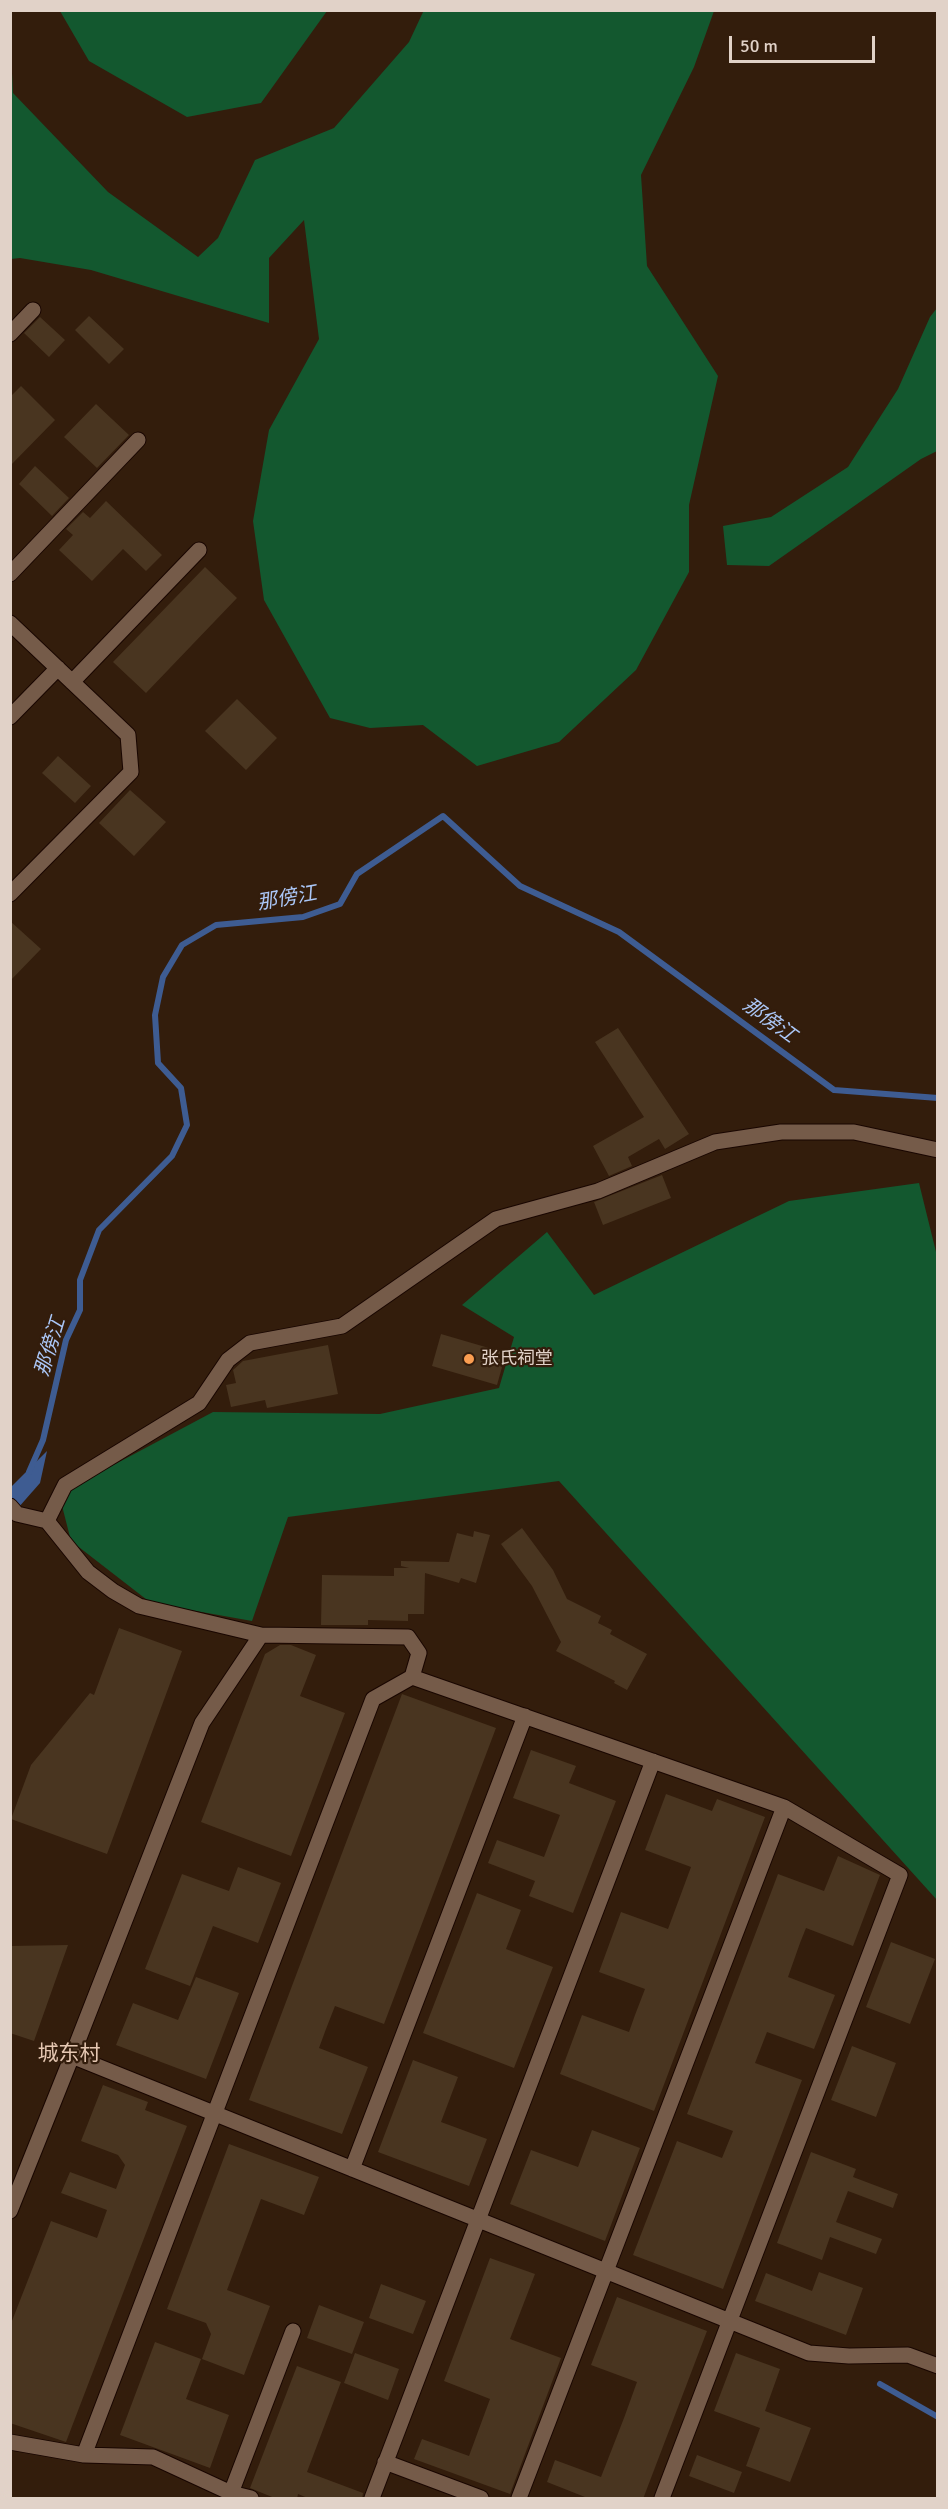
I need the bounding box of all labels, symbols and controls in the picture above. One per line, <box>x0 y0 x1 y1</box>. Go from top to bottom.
scale bar <box>732 24 878 62</box>
text: 50 m <box>740 35 778 57</box>
water label: 那傍江 <box>255 882 319 916</box>
water label: 那傍江 <box>738 994 800 1048</box>
water label: 那傍江 <box>31 1315 71 1379</box>
place label: 张氏祠堂 <box>481 1348 553 1370</box>
marker: 张氏祠堂 <box>462 1352 476 1366</box>
district label: 城东村 <box>38 2041 100 2067</box>

